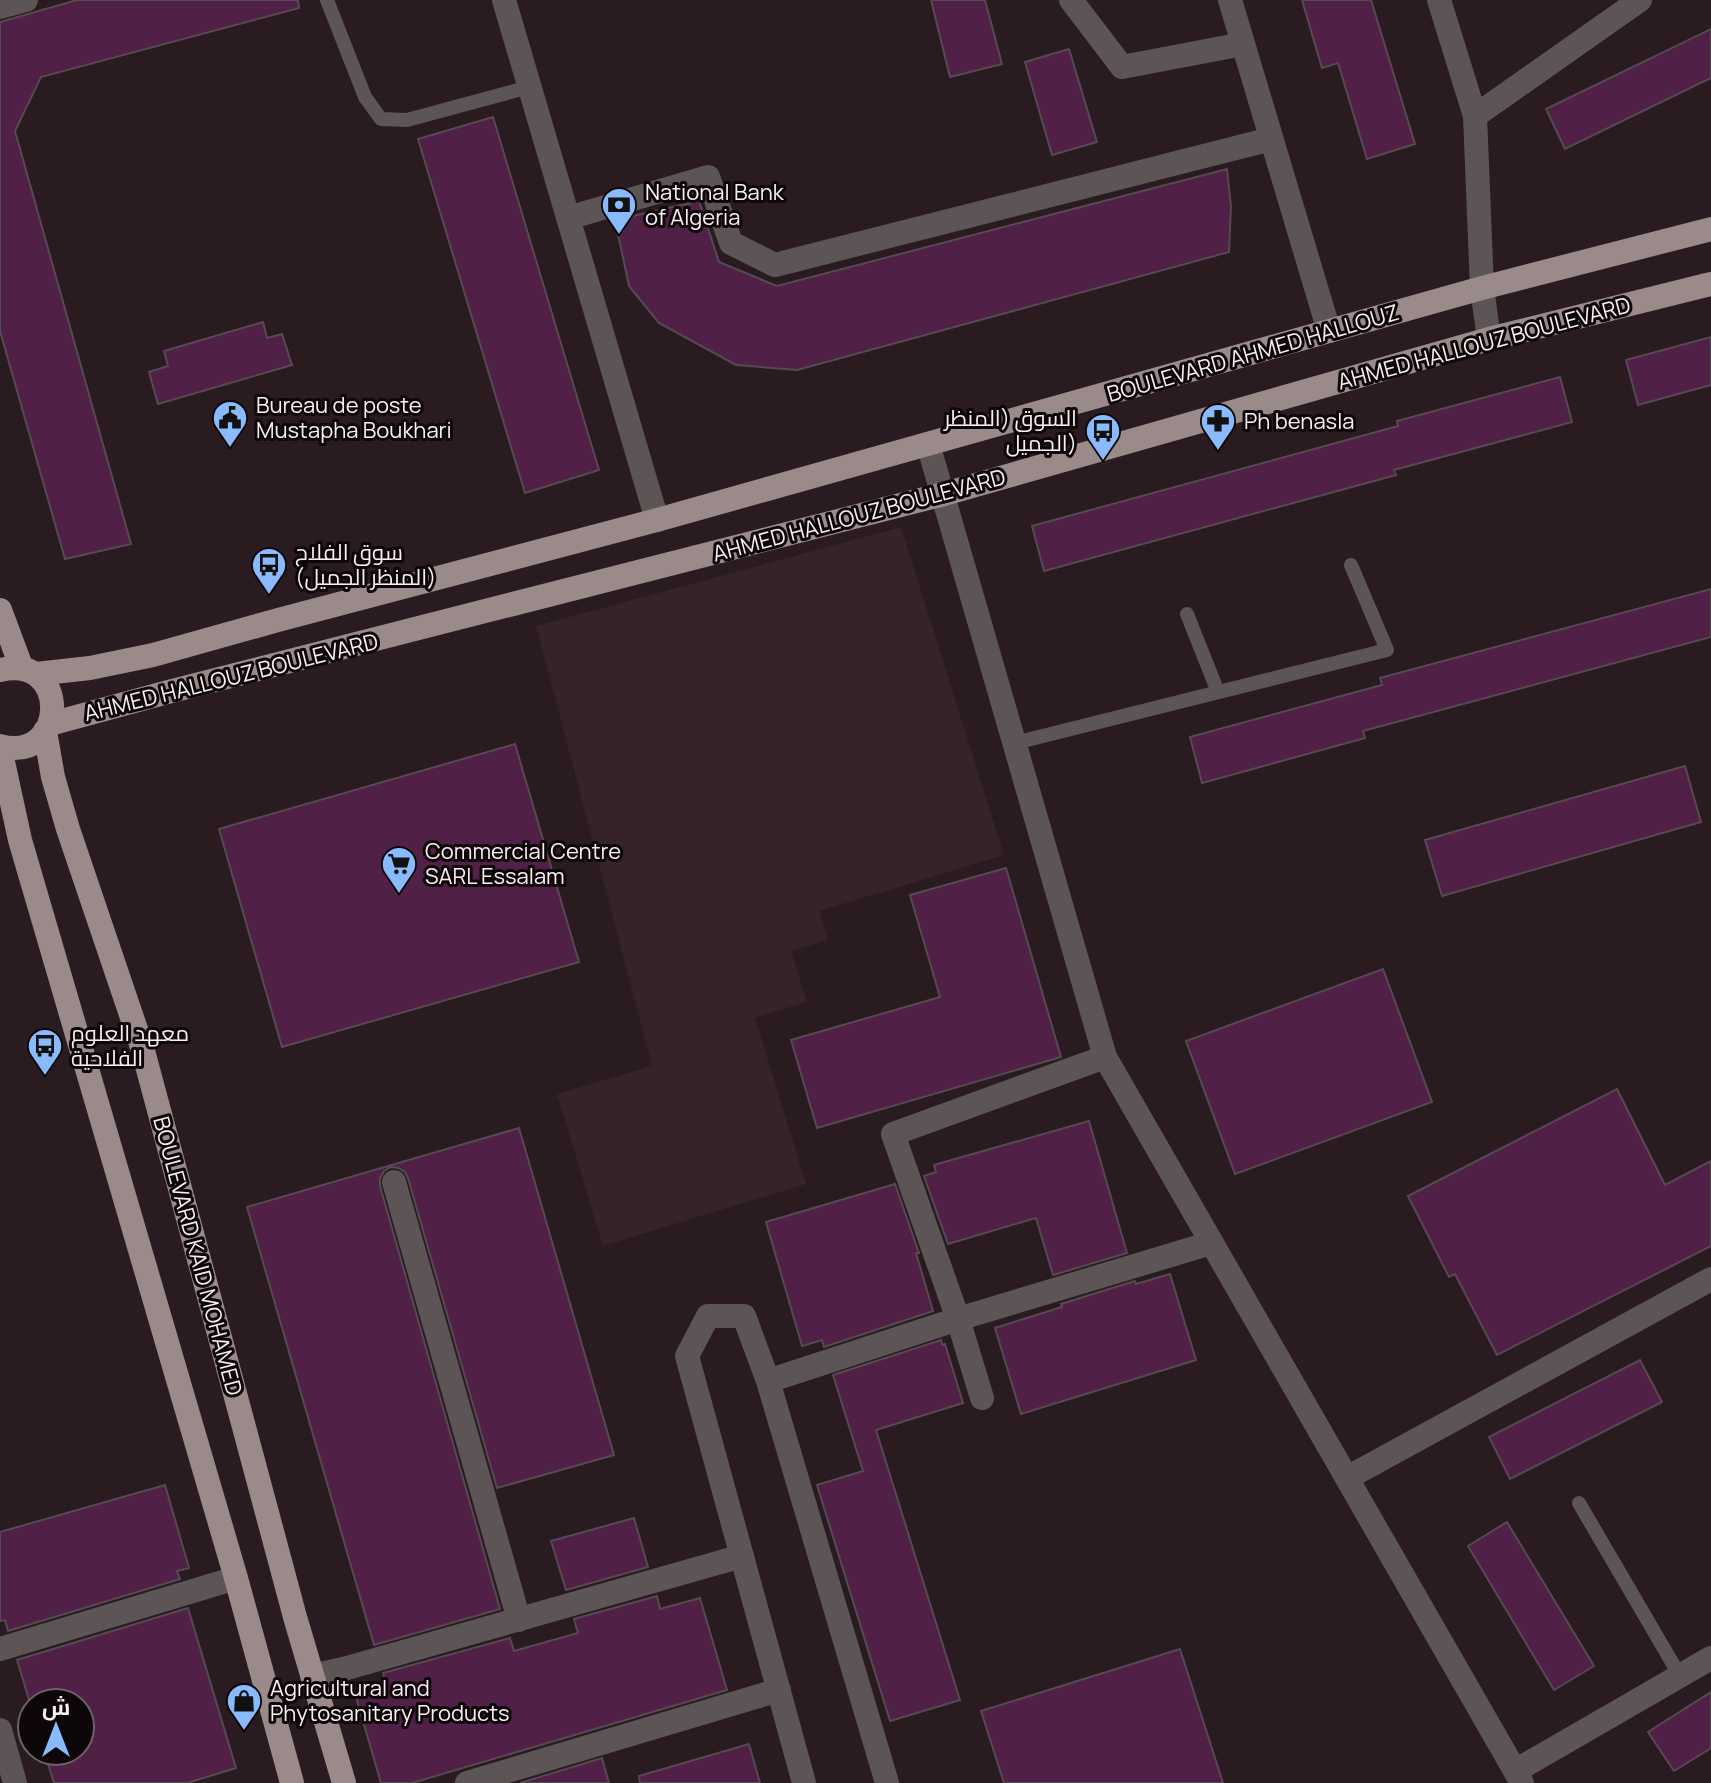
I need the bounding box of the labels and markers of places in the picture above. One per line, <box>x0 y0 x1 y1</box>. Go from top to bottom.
place label: National Bank of Algeria <box>645 177 785 232</box>
bank icon: National Bank of Algeria <box>600 186 638 236</box>
place label: Bureau de poste Mustapha Boukhari <box>256 390 452 445</box>
public building icon: Bureau de poste Mustapha Boukhari <box>211 399 249 449</box>
pharmacy icon: Ph benasla <box>1199 402 1237 452</box>
place label: السوق (المنظر الجميل) <box>942 403 1077 458</box>
place label: Ph benasla <box>1244 406 1355 436</box>
bus stop icon: السوق (المنظر الجميل) <box>1084 412 1122 462</box>
place label: سوق الفلاح (المنظر الجميل) <box>295 537 436 592</box>
bus stop icon: سوق الفلاح (المنظر الجميل) <box>250 546 288 596</box>
place label: Commercial Centre SARL Essalam <box>425 836 621 891</box>
supermarket icon: Commercial Centre SARL Essalam <box>380 845 418 895</box>
place label: معهد العلوم الفلاحية <box>71 1018 189 1073</box>
bus stop icon: معهد العلوم الفلاحية <box>26 1027 64 1077</box>
place label: Agricultural and Phytosanitary Products <box>270 1673 510 1728</box>
shop icon: Agricultural and Phytosanitary Products <box>225 1682 263 1732</box>

